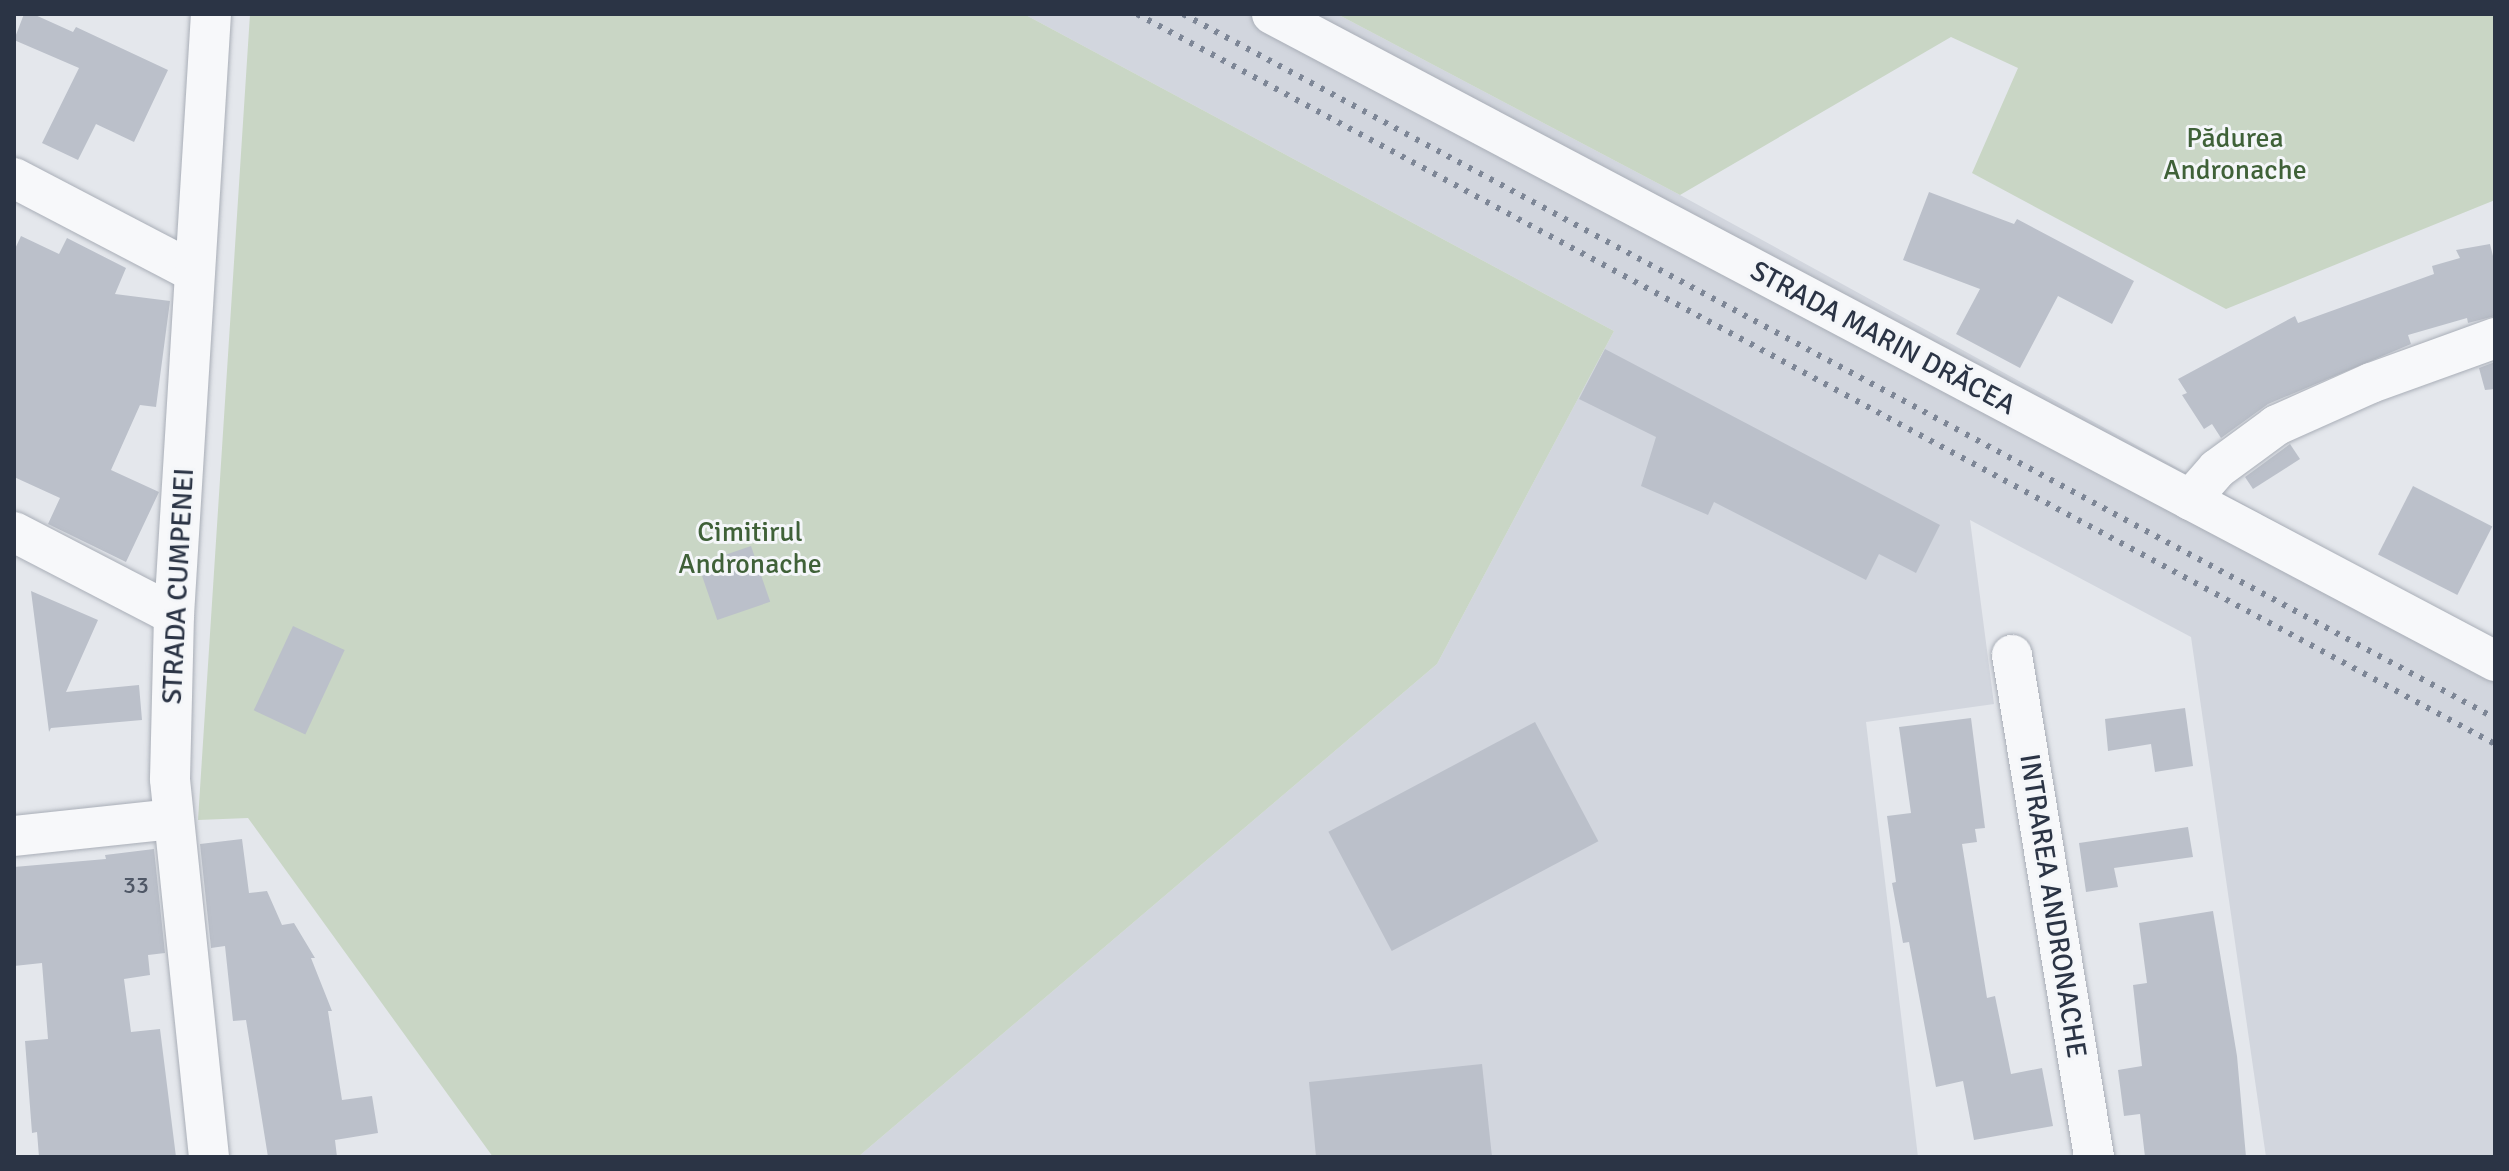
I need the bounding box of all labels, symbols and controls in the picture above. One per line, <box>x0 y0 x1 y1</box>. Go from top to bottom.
park label: Pădurea Andronache <box>2163 121 2307 187</box>
street label: STRADA MARIN DRĂCEA <box>1745 254 2021 422</box>
street label: STRADA CUMPENEI <box>155 467 201 705</box>
park label: Cimitirul Andronache <box>678 515 822 581</box>
street label: INTRAREA ANDRONACHE <box>2012 752 2094 1060</box>
house number: 33 <box>123 872 149 900</box>

